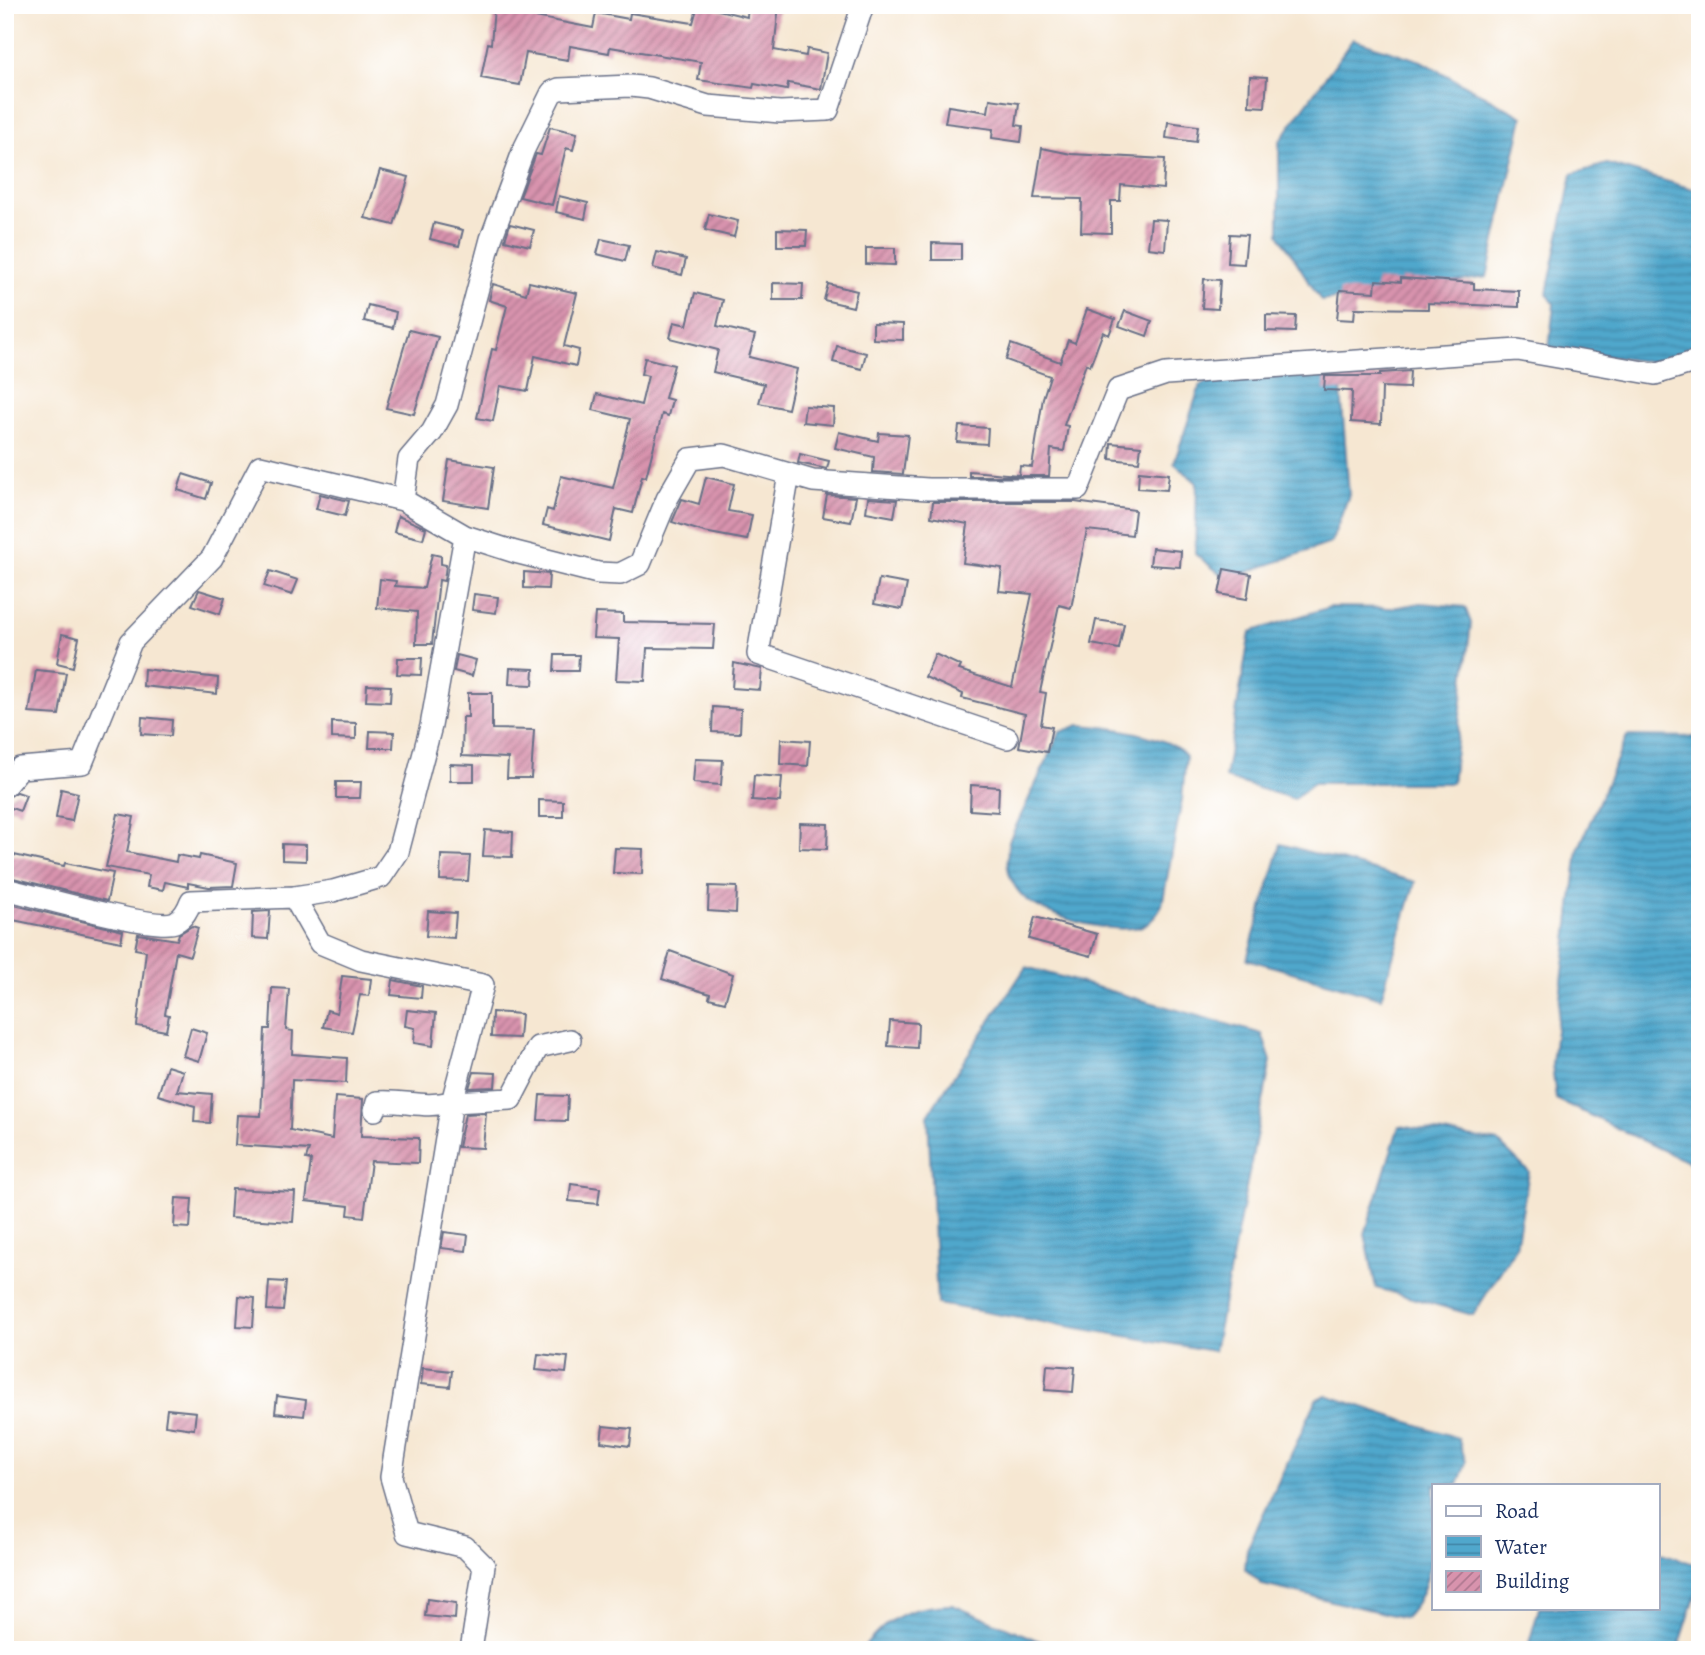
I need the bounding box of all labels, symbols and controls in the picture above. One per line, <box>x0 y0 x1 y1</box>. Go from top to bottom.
legend <box>1432 1484 1660 1610</box>
text: Road <box>1495 1497 1539 1525</box>
text: Water <box>1494 1533 1547 1561</box>
text: Building <box>1495 1567 1570 1595</box>

